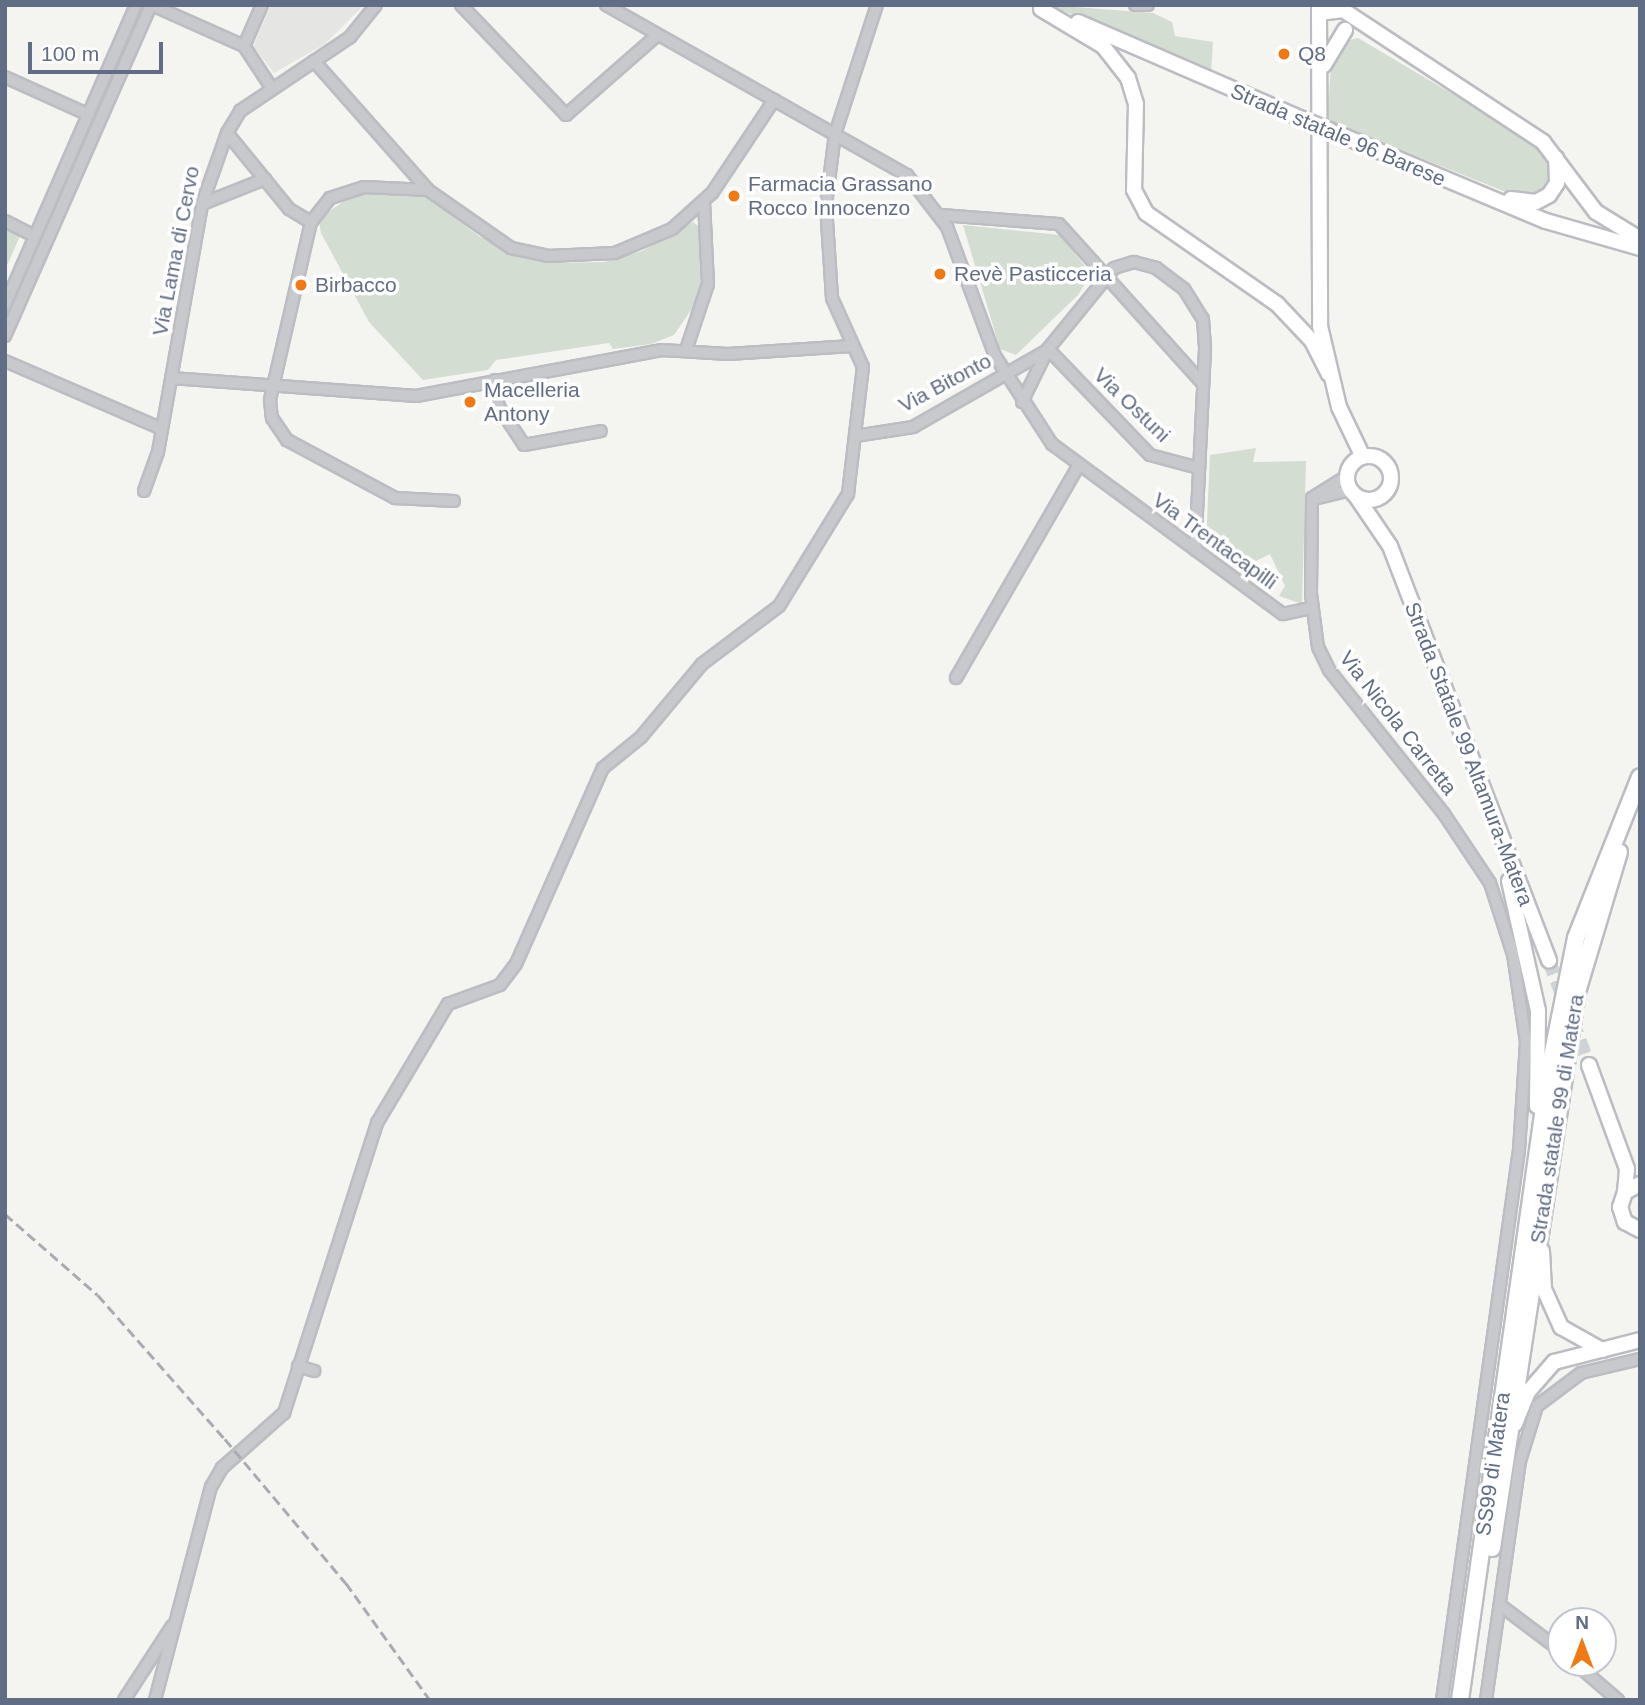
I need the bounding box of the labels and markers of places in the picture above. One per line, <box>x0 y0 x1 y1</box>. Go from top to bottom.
place label: Q8 <box>1298 41 1326 67</box>
marker: Q8 <box>1276 46 1292 62</box>
place label: Farmacia Grassano Rocco Innocenzo <box>748 171 932 221</box>
marker: Farmacia Grassano Rocco Innocenzo <box>726 188 742 204</box>
place label: Revè Pasticceria <box>954 261 1112 287</box>
marker: Revè Pasticceria <box>932 266 948 282</box>
place label: Birbacco <box>315 272 397 298</box>
marker: Birbacco <box>293 277 309 293</box>
place label: Macelleria Antony <box>484 377 580 427</box>
marker: Macelleria Antony <box>462 394 478 410</box>

